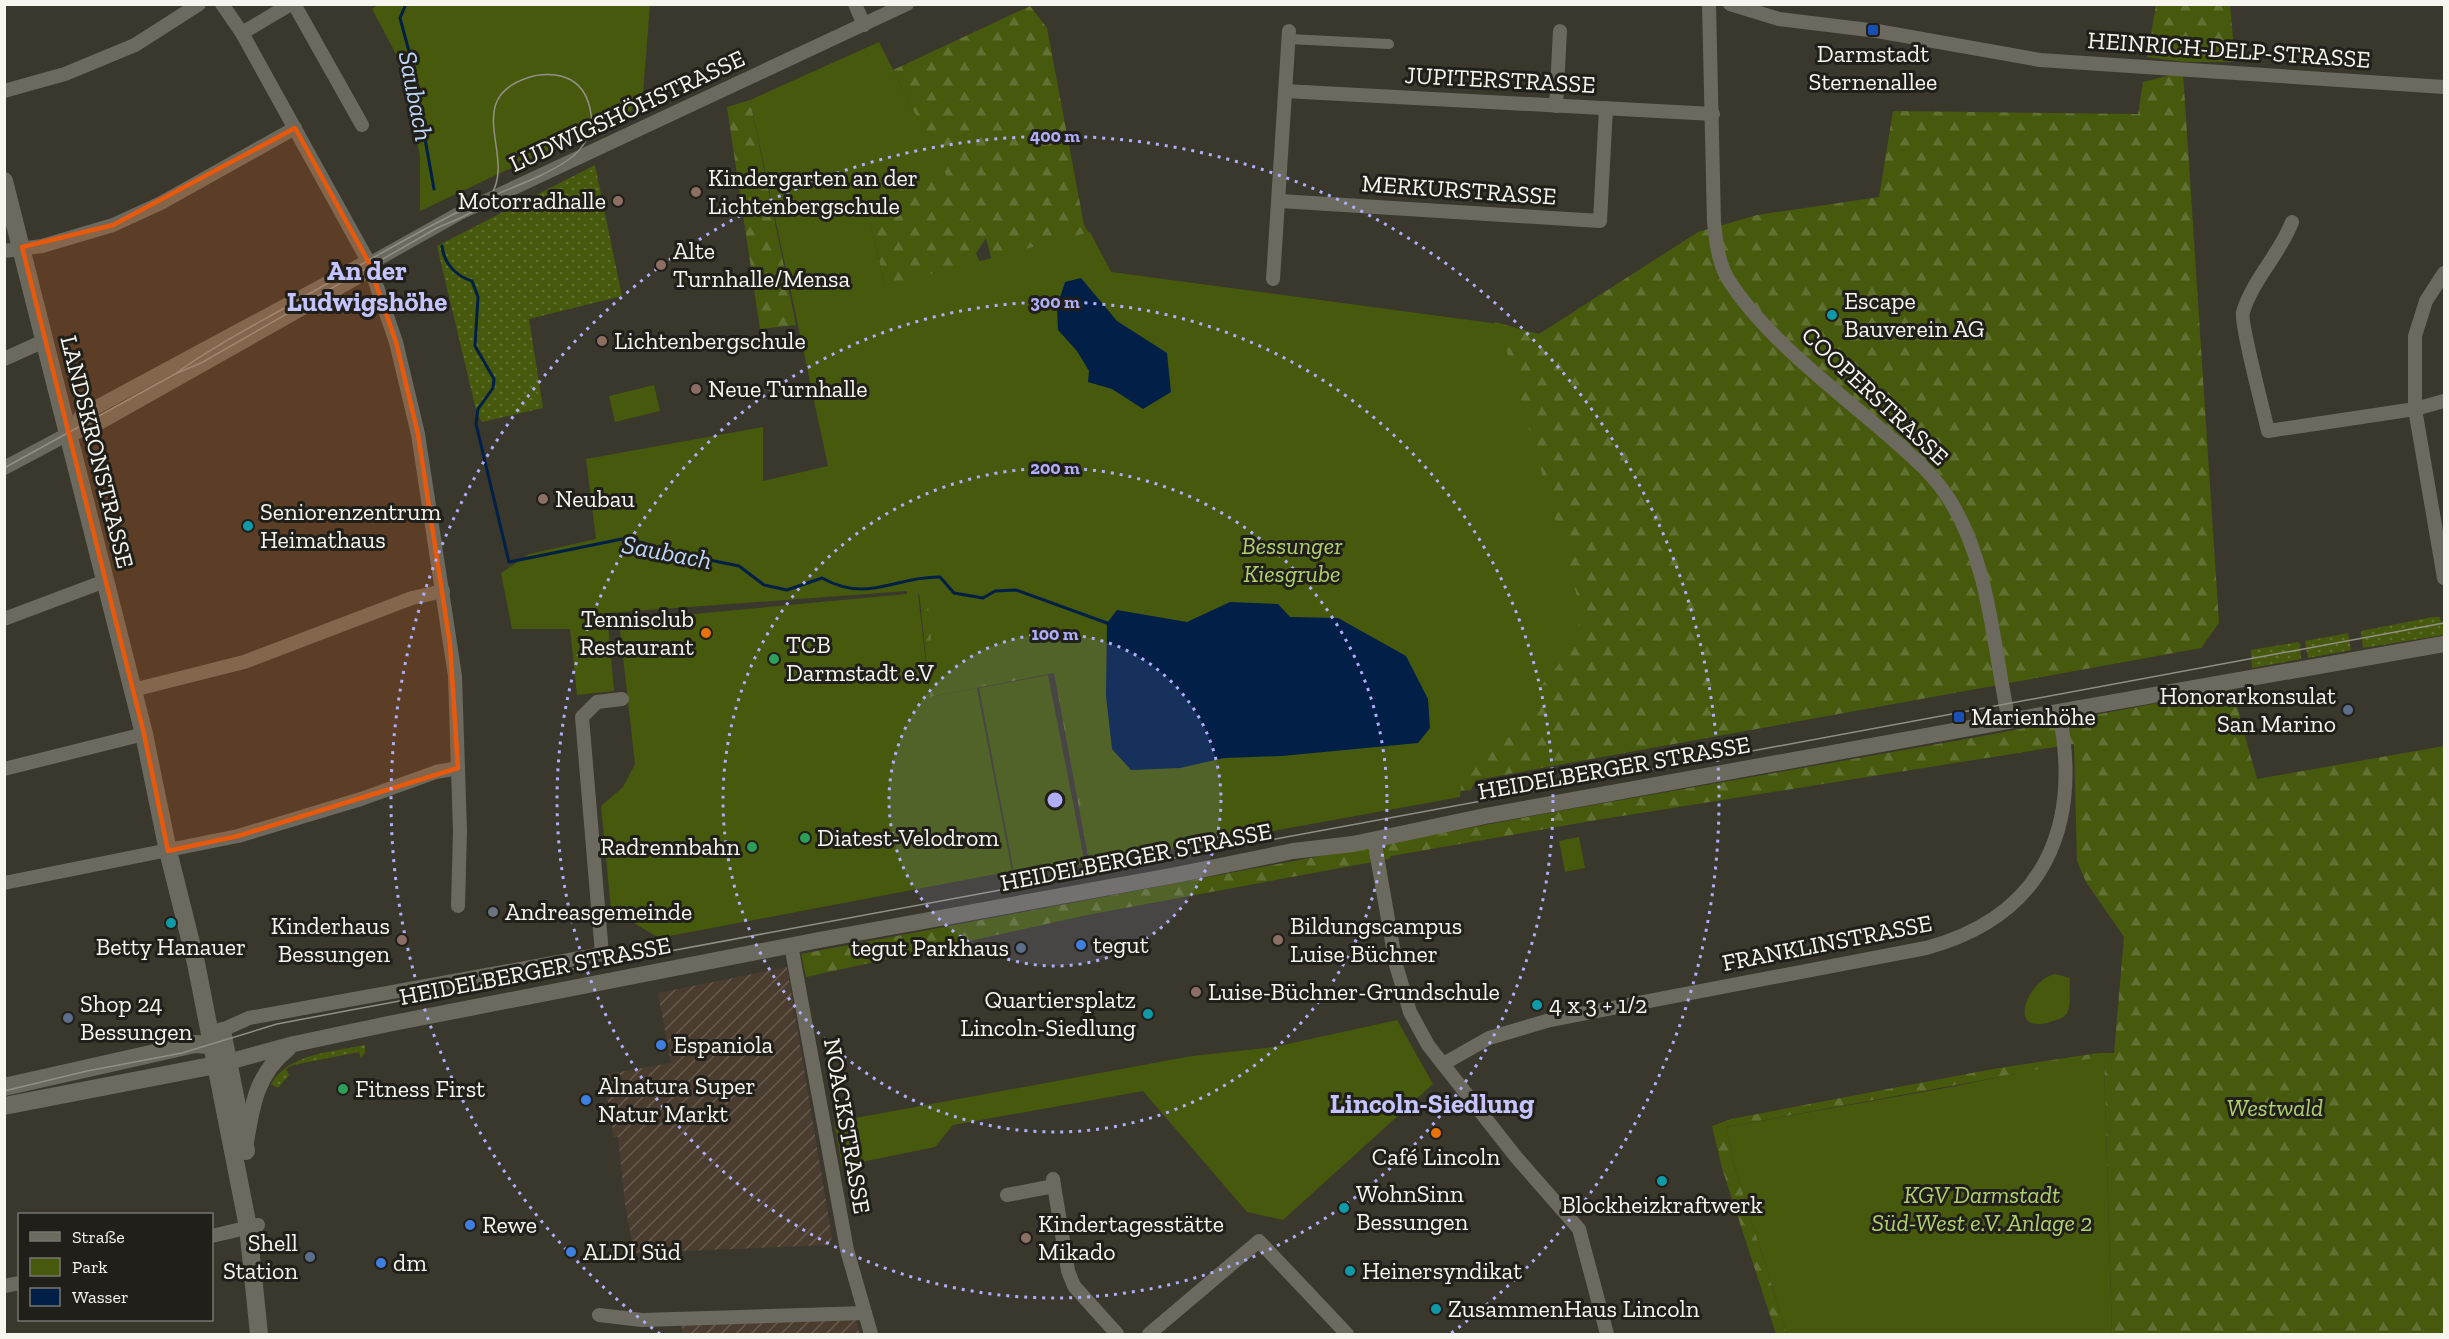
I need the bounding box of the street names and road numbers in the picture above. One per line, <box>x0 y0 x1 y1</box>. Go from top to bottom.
street label: HEINRICH-DELP-STRASSE <box>2087 25 2371 74</box>
street label: LUDWIGSHÖHSTRASSE <box>504 43 749 178</box>
street label: JUPITERSTRASSE <box>1404 60 1596 99</box>
street label: MERKURSTRASSE <box>1361 168 1557 211</box>
street label: COOPERSTRASSE <box>1796 320 1955 471</box>
street label: LANDSKRONSTRASSE <box>55 333 140 571</box>
street label: HEIDELBERGER STRASSE <box>1476 729 1752 806</box>
street label: HEIDELBERGER STRASSE <box>998 816 1274 897</box>
street label: FRANKLINSTRASSE <box>1720 908 1934 977</box>
street label: HEIDELBERGER STRASSE <box>397 930 673 1011</box>
street label: NOACKSTRASSE <box>818 1036 877 1216</box>

